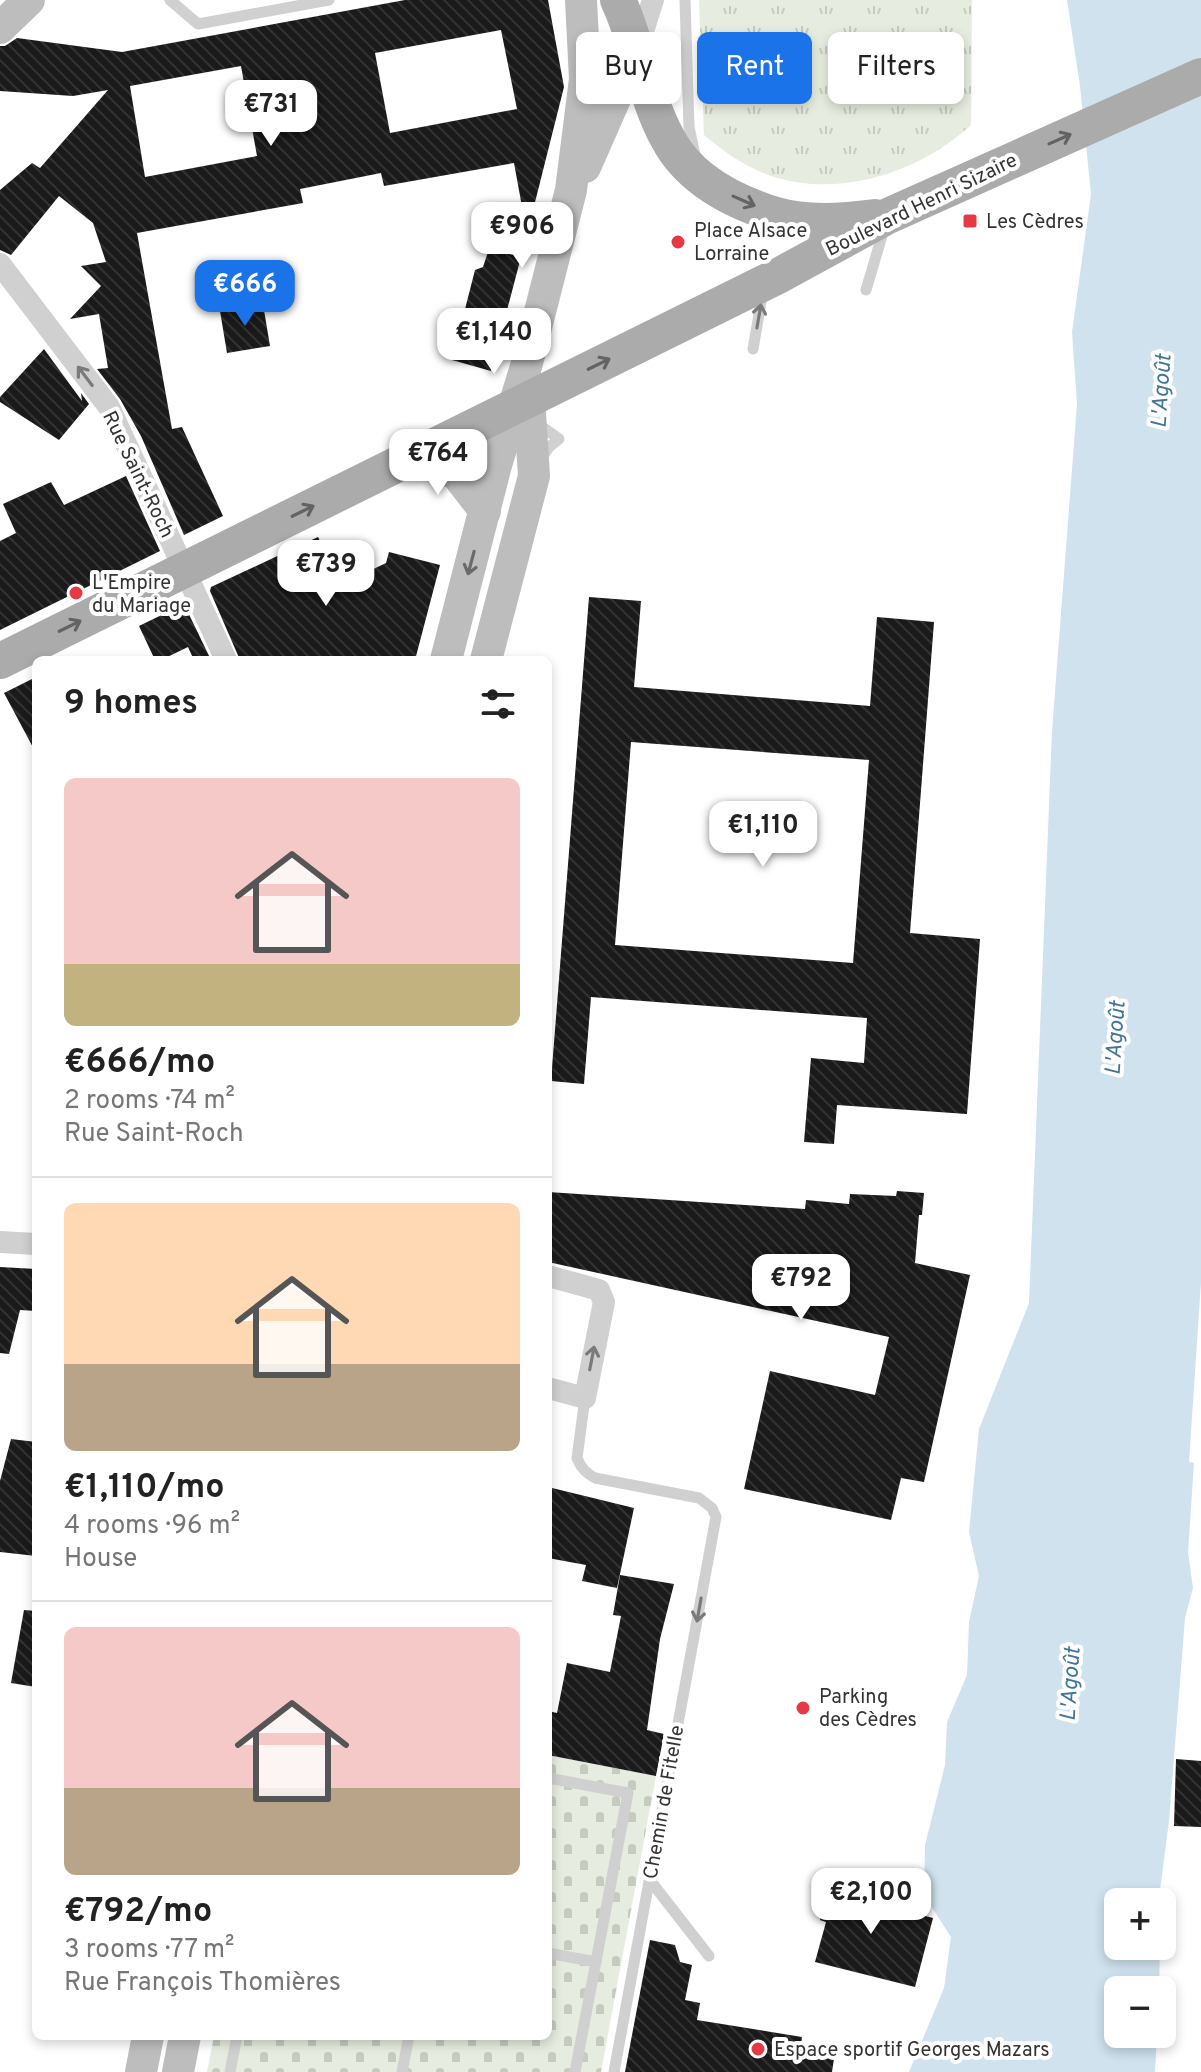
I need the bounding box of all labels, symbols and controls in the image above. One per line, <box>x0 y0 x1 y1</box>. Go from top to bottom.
chip: Buy <box>576 32 681 104</box>
chip: Rent <box>697 32 812 104</box>
chip: Filters <box>828 32 964 104</box>
pin: €731 <box>224 80 318 148</box>
text: €731 <box>243 89 299 122</box>
one-way arrow <box>1047 130 1071 145</box>
street label: Boulevard Henri Sizaire <box>822 148 1022 264</box>
one-way arrow <box>732 194 756 209</box>
pin: €906 <box>475 202 569 270</box>
place label: Les Cèdres <box>986 210 1084 236</box>
text: €906 <box>489 211 555 244</box>
marker: Les Cèdres <box>961 212 979 230</box>
place label: Place Alsace Lorraine <box>694 219 807 268</box>
marker: Place Alsace Lorraine <box>669 233 687 251</box>
pin: €666 <box>198 260 292 328</box>
text: €666 <box>213 269 277 302</box>
one-way arrow <box>752 304 767 329</box>
pin: €1,140 <box>429 308 559 376</box>
text: €1,140 <box>455 317 533 350</box>
water label: L'Agoût <box>1146 352 1179 429</box>
one-way arrow <box>587 356 611 371</box>
one-way arrow <box>76 366 93 387</box>
street label: Rue Saint-Roch <box>95 407 179 543</box>
pin: €764 <box>391 429 485 497</box>
text: €764 <box>407 438 469 471</box>
one-way arrow <box>290 502 314 518</box>
pin: €739 <box>279 540 373 608</box>
text: €739 <box>295 549 357 582</box>
one-way arrow <box>463 550 478 576</box>
place label: L'Empire du Mariage <box>92 571 191 620</box>
marker: L'Empire du Mariage <box>67 584 85 602</box>
one-way arrow <box>57 618 81 633</box>
icon: filters <box>476 682 520 726</box>
text: 9 homes <box>64 683 198 726</box>
pin: €1,110 <box>698 801 828 869</box>
text: €1,110 <box>727 810 799 843</box>
icon: home <box>220 830 364 974</box>
water label: L'Agoût <box>1100 999 1133 1076</box>
text: €666/mo <box>64 1042 215 1085</box>
text: 2 rooms · 74 m² <box>64 1085 235 1118</box>
text: Rue Saint-Roch <box>64 1118 244 1151</box>
pin: €792 <box>754 1254 848 1322</box>
icon: home <box>220 1255 364 1399</box>
text: €792 <box>770 1263 832 1296</box>
one-way arrow <box>586 1346 601 1372</box>
text: €1,110/mo <box>64 1467 225 1510</box>
text: 4 rooms · 96 m² <box>64 1510 240 1543</box>
text: House <box>64 1543 137 1576</box>
one-way arrow <box>690 1596 705 1622</box>
water label: L'Agoût <box>1055 1645 1088 1722</box>
icon: home <box>220 1679 364 1823</box>
place label: Parking des Cèdres <box>819 1685 917 1734</box>
marker: Parking des Cèdres <box>794 1699 812 1717</box>
street label: Chemin de Fitelle <box>639 1723 691 1881</box>
pin: €2,100 <box>806 1868 936 1936</box>
text: €2,100 <box>829 1877 913 1910</box>
map controls <box>1104 1888 1176 2048</box>
button: + <box>1104 1888 1176 1960</box>
text: €792/mo <box>64 1891 212 1934</box>
text: 3 rooms · 77 m² <box>64 1934 234 1967</box>
text: Rue François Thomières <box>64 1967 341 2000</box>
button: − <box>1104 1976 1176 2048</box>
place label: Espace sportif Georges Mazars <box>774 2038 1050 2064</box>
marker: Espace sportif Georges Mazars <box>749 2040 767 2058</box>

